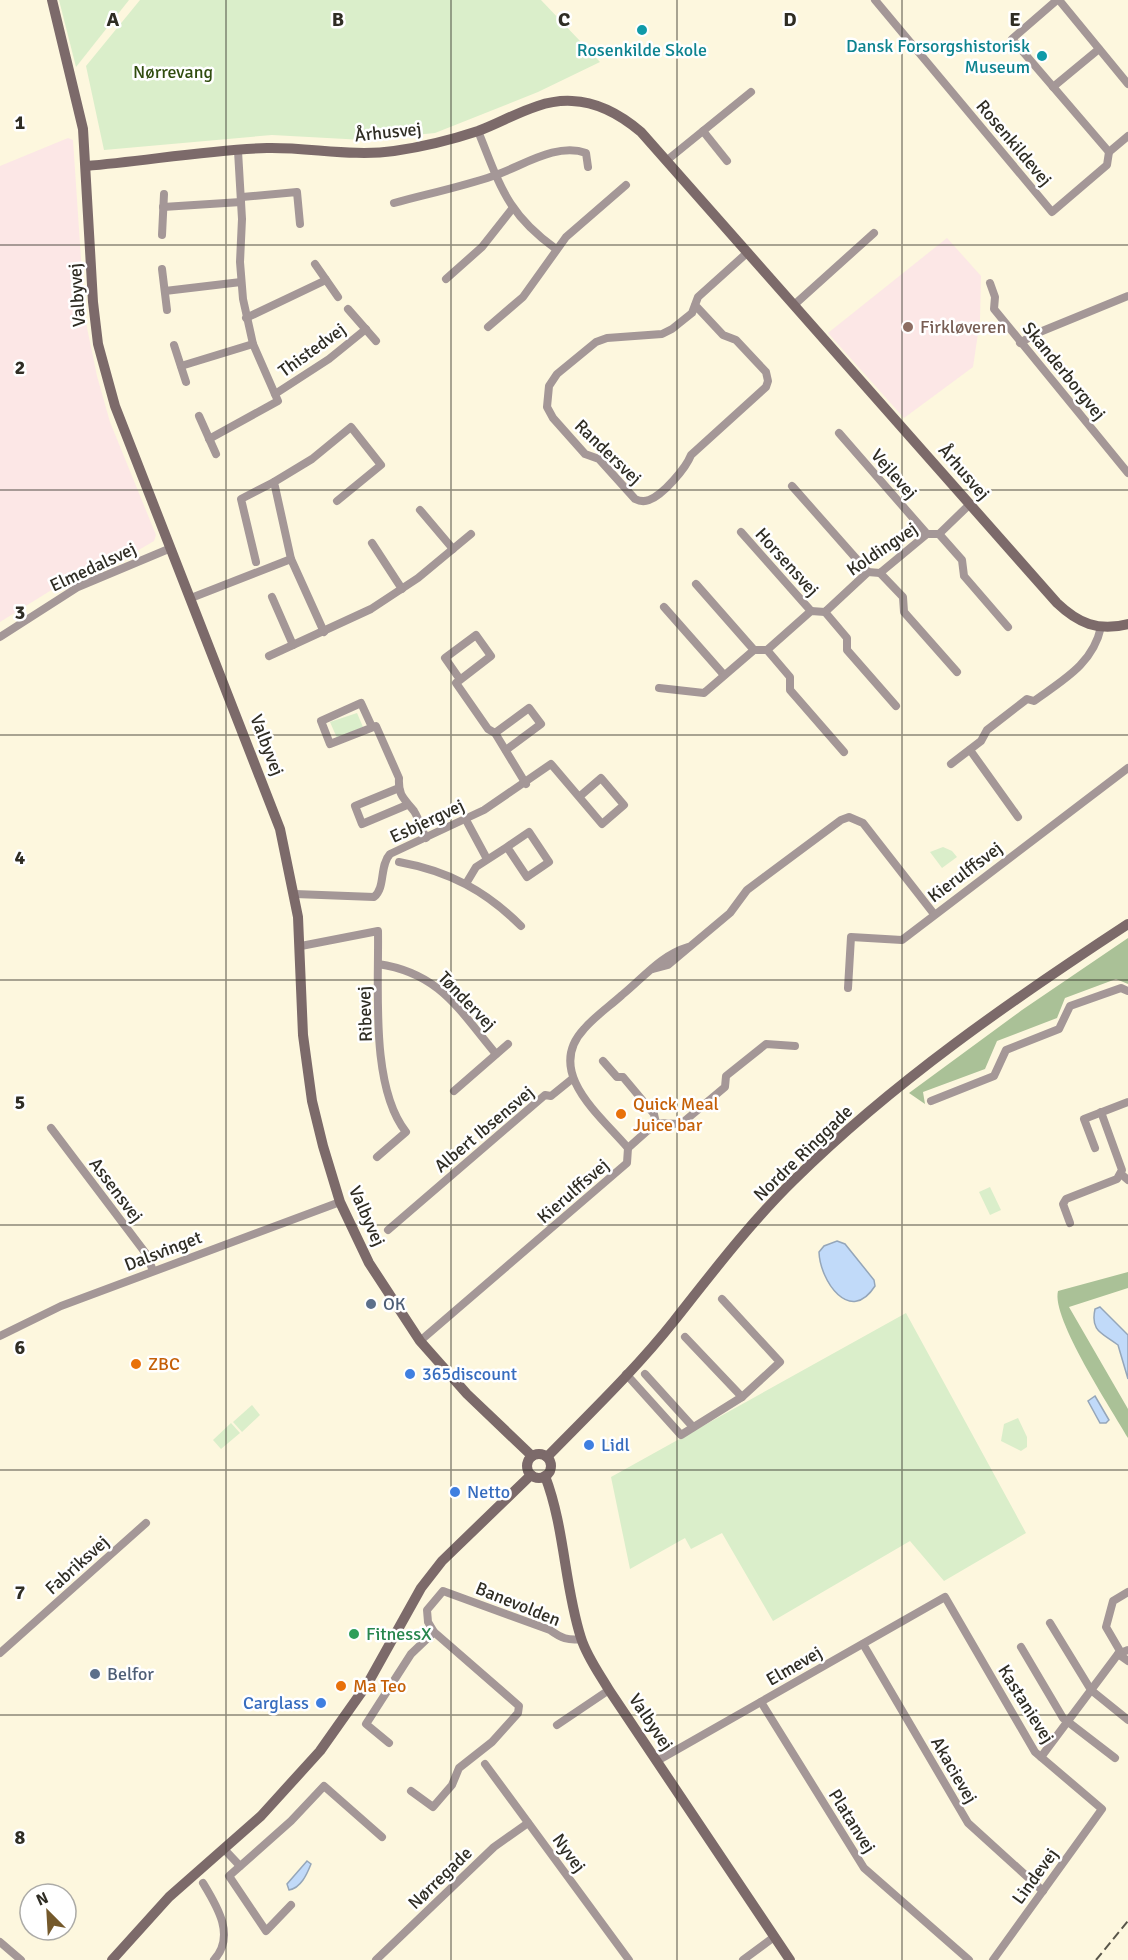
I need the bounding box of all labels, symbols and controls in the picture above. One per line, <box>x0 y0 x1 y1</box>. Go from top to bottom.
text: A <box>107 7 120 32</box>
text: B <box>332 7 344 32</box>
text: C <box>558 7 570 32</box>
text: D <box>783 7 797 32</box>
text: E <box>1009 7 1021 32</box>
marker: Rosenkilde Skole <box>635 23 649 37</box>
place label: Dansk Forsorgshistorisk Museum <box>846 35 1030 78</box>
place label: Rosenkilde Skole <box>577 39 707 61</box>
marker: Dansk Forsorgshistorisk Museum <box>1035 49 1049 63</box>
park label: Nørrevang <box>133 61 213 83</box>
street label: Rosenkildevej <box>972 95 1056 191</box>
text: 1 <box>15 110 26 135</box>
street label: Århusvej <box>353 118 423 146</box>
street label: Valbyvej <box>64 262 90 328</box>
place label: Firkløveren <box>920 316 1006 338</box>
street label: Skanderborgvej <box>1018 317 1110 425</box>
street label: Thistedvej <box>274 318 350 382</box>
marker: Firkløveren <box>901 320 915 334</box>
text: 2 <box>15 355 25 380</box>
street label: Randersvej <box>570 415 646 489</box>
street label: Århusvej <box>934 439 994 505</box>
street label: Vejlevej <box>866 444 922 504</box>
street label: Koldingvej <box>842 517 922 581</box>
street label: Horsensvej <box>750 523 824 601</box>
street label: Elmedalsvej <box>46 537 140 597</box>
text: 3 <box>15 600 25 625</box>
street label: Valbyvej <box>245 711 289 779</box>
street label: Esbjergvej <box>386 794 468 848</box>
street label: Kierulffsvej <box>923 837 1007 907</box>
text: 4 <box>15 845 26 870</box>
street label: Tøndervej <box>433 967 501 1035</box>
street label: Ribevej <box>353 986 377 1042</box>
street label: Albert Ibsensvej <box>430 1081 538 1177</box>
text: 5 <box>15 1090 25 1115</box>
place label: Quick Meal Juice bar <box>633 1093 719 1136</box>
street label: Nordre Ringgade <box>749 1100 857 1206</box>
marker: Quick Meal Juice bar <box>614 1107 628 1121</box>
street label: Assensvej <box>85 1153 147 1227</box>
street label: Kierulffsvej <box>533 1154 613 1228</box>
street label: Valbyvej <box>344 1182 390 1250</box>
street label: Dalsvinget <box>121 1226 205 1276</box>
place label: OK <box>383 1293 406 1315</box>
marker: OK <box>364 1297 378 1311</box>
text: 6 <box>15 1335 26 1360</box>
place label: ZBC <box>148 1353 180 1375</box>
marker: ZBC <box>129 1357 143 1371</box>
place label: 365discount <box>422 1363 517 1385</box>
marker: 365discount <box>403 1367 417 1381</box>
place label: Lidl <box>601 1434 630 1456</box>
marker: Lidl <box>582 1438 596 1452</box>
place label: Netto <box>467 1481 510 1503</box>
marker: Netto <box>448 1485 462 1499</box>
street label: Fabriksvej <box>41 1531 113 1599</box>
street label: Banevolden <box>472 1577 564 1631</box>
text: 7 <box>15 1580 26 1605</box>
place label: FitnessX <box>366 1623 432 1645</box>
marker: FitnessX <box>347 1627 361 1641</box>
street label: Elmevej <box>762 1641 826 1691</box>
street label: Kastanievej <box>993 1661 1059 1747</box>
place label: Belfor <box>107 1663 154 1685</box>
marker: Belfor <box>88 1667 102 1681</box>
place label: Ma Teo <box>353 1675 406 1697</box>
marker: Ma Teo <box>334 1679 348 1693</box>
street label: Valbyvej <box>624 1689 678 1755</box>
place label: Carglass <box>243 1692 309 1714</box>
marker: Carglass <box>314 1696 328 1710</box>
street label: Akacievej <box>926 1733 982 1807</box>
street label: Platanvej <box>824 1785 880 1857</box>
text: 8 <box>15 1825 26 1850</box>
street label: Nyvej <box>548 1829 590 1877</box>
street label: Nørregade <box>403 1842 477 1914</box>
street label: Lindevej <box>1007 1844 1063 1908</box>
north arrow <box>18 1882 78 1942</box>
text: N <box>33 1888 51 1911</box>

